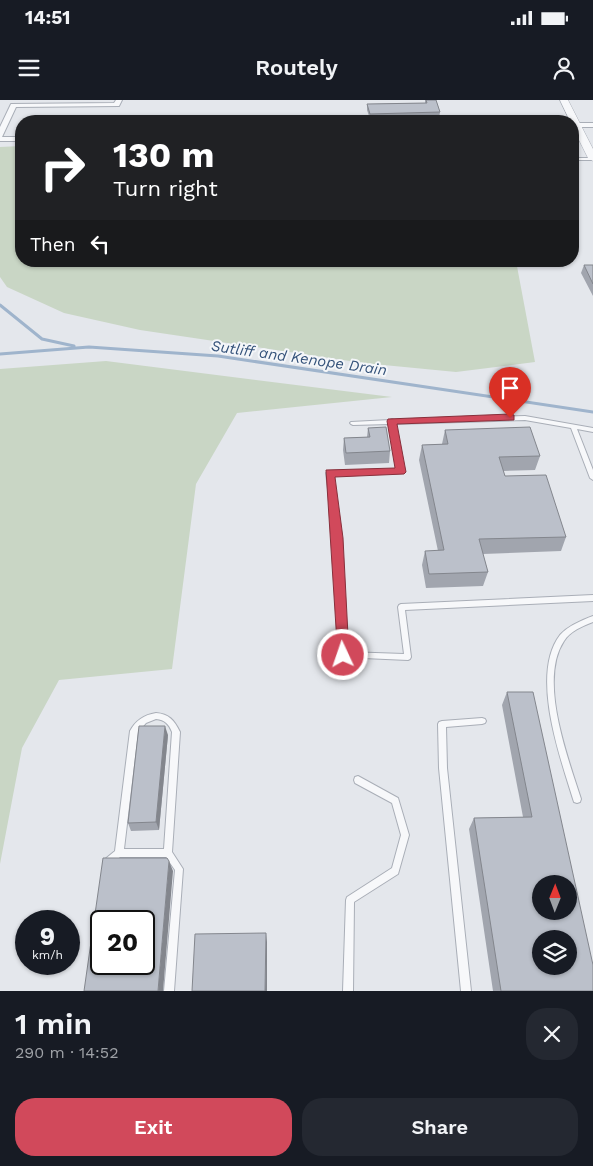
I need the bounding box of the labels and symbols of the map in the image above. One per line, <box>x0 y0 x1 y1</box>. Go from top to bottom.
water label: Sutliff and Kenope Drain <box>210 337 388 379</box>
pin <box>489 367 531 418</box>
position arrow <box>316 628 368 680</box>
north arrow <box>532 875 578 920</box>
speed limit sign: 20 <box>90 910 155 975</box>

